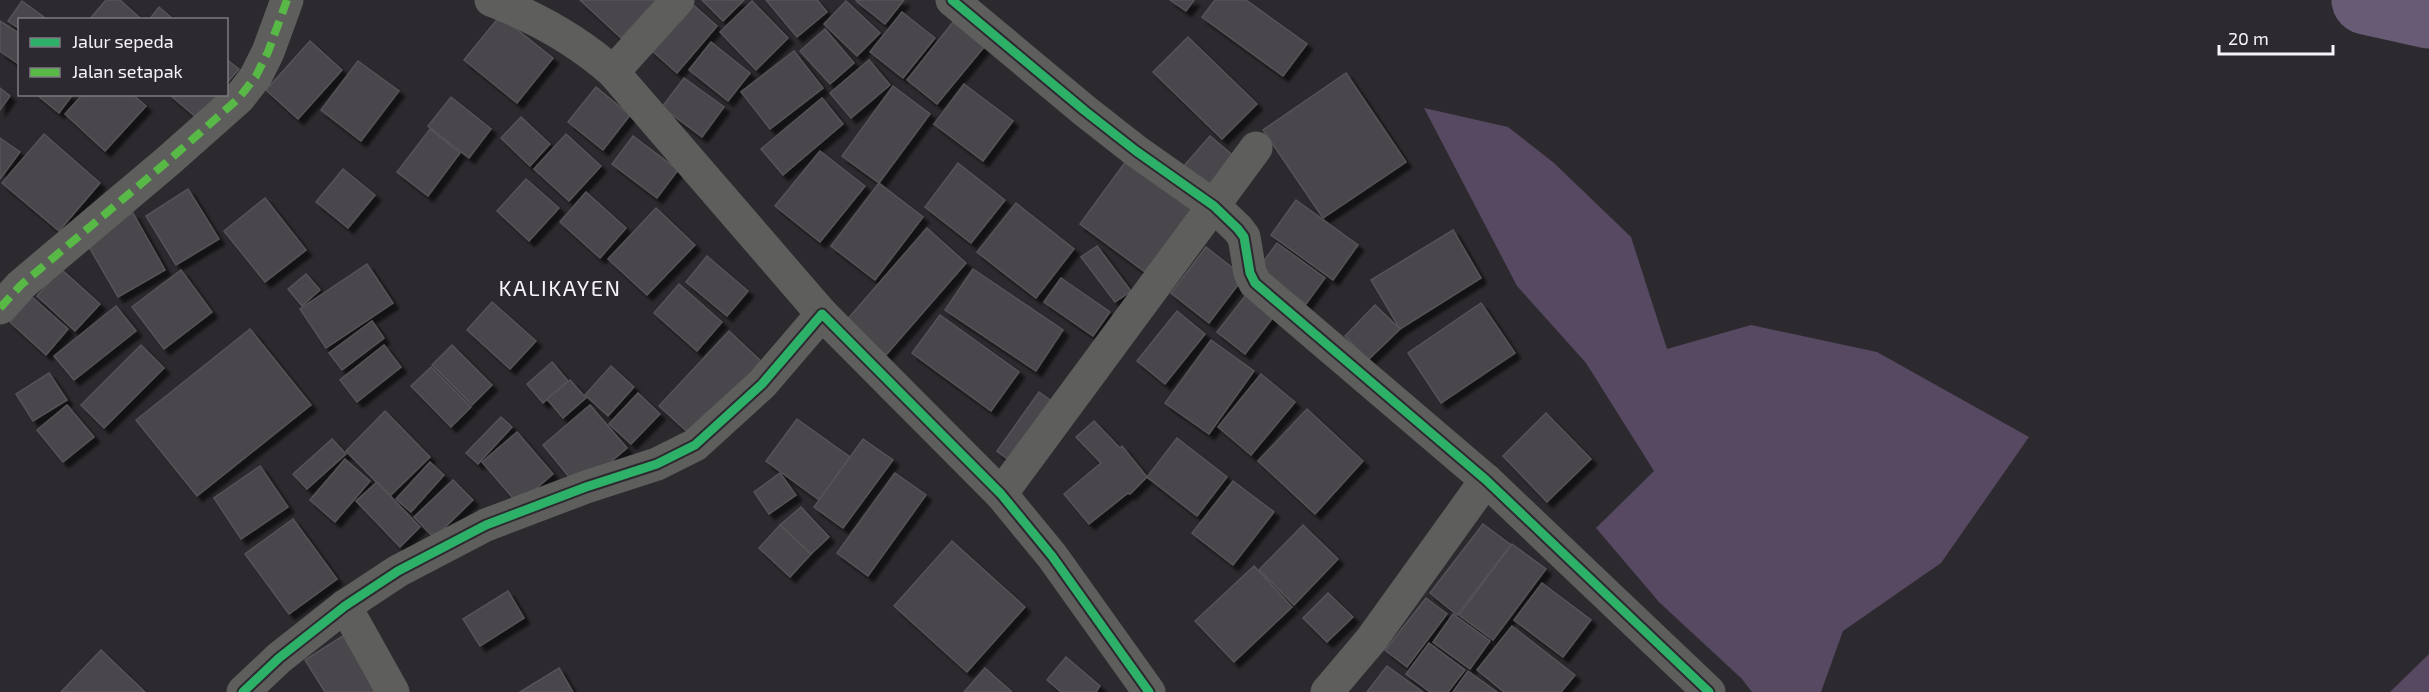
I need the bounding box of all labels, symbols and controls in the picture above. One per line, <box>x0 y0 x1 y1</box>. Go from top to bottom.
legend <box>18 18 228 96</box>
scale bar <box>2219 18 2333 56</box>
text: 20 m <box>2228 27 2269 49</box>
text: Jalur sepeda <box>72 30 174 52</box>
text: Jalan setapak <box>72 60 183 82</box>
district label: KALIKAYEN <box>498 274 622 300</box>

